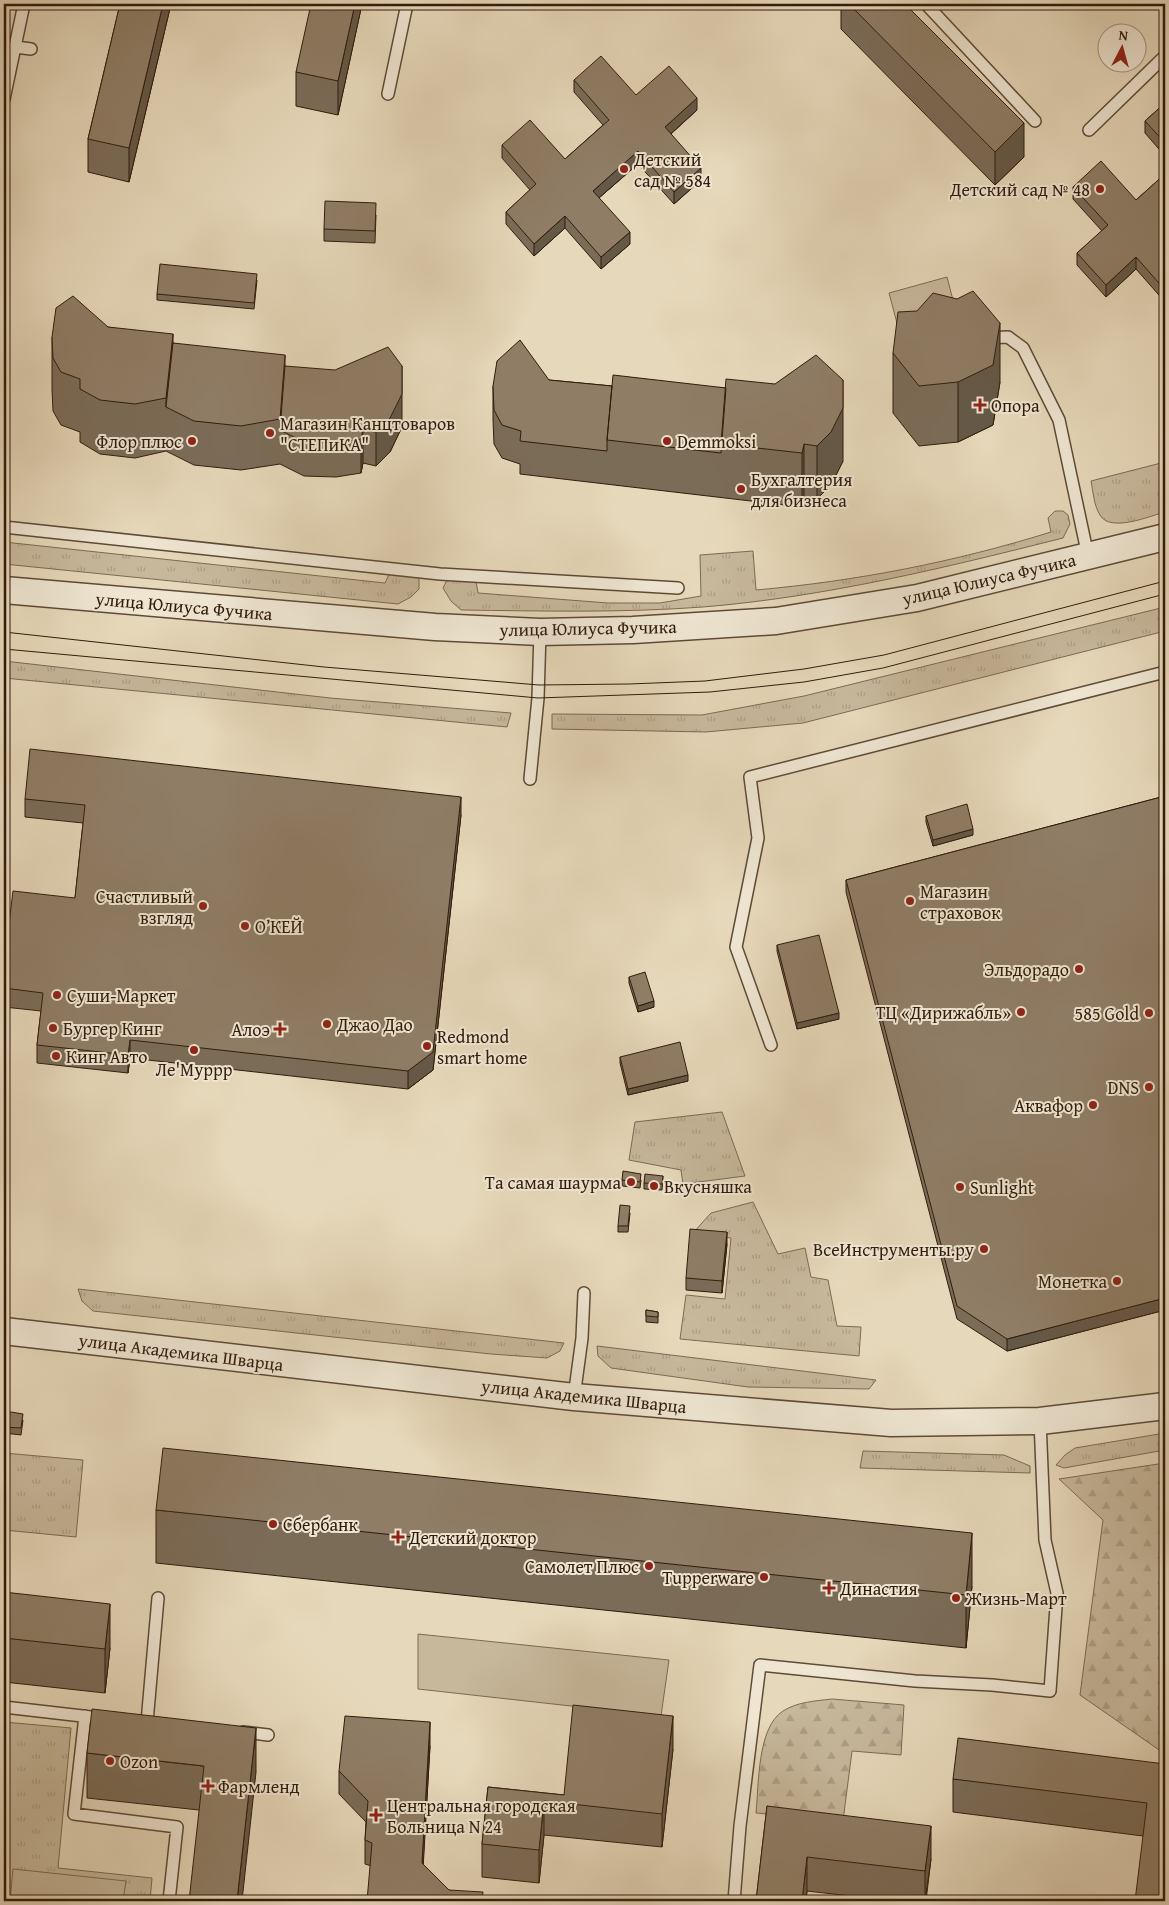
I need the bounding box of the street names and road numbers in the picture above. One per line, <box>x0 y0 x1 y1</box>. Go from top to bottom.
street label: улица Юлиуса Фучика <box>899 546 1079 612</box>
street label: улица Юлиуса Фучика <box>93 585 274 627</box>
street label: улица Юлиуса Фучика <box>498 613 677 643</box>
street label: улица Академика Шварца <box>76 1326 285 1378</box>
street label: улица Академика Шварца <box>479 1372 688 1420</box>

